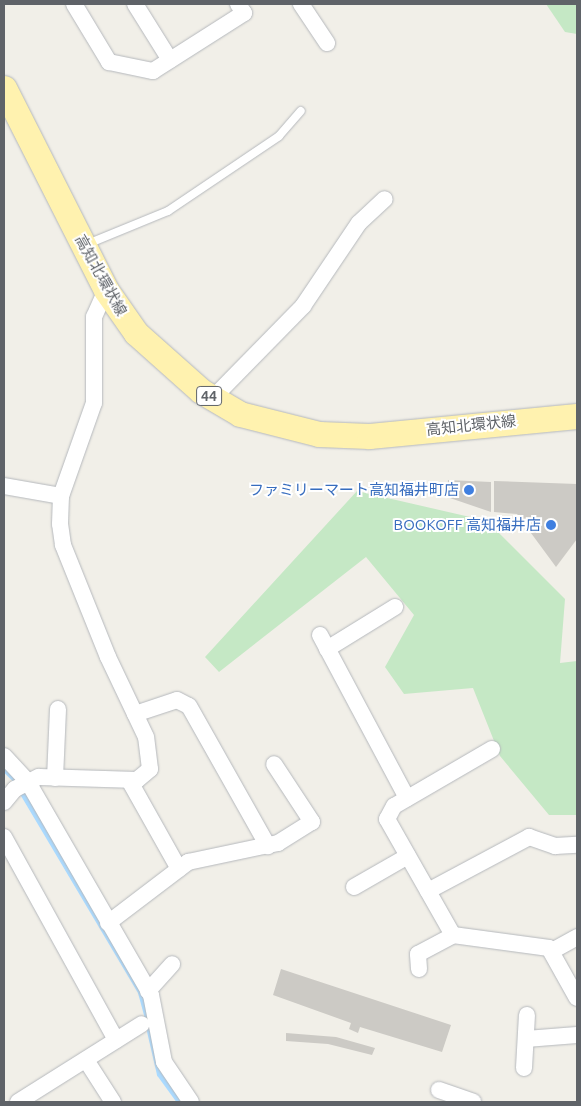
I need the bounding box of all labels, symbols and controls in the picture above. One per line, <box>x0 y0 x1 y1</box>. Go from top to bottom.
street label: 高知北環状線 <box>71 231 131 319</box>
road number: 44 <box>195 384 223 408</box>
street label: 高知北環状線 <box>425 411 517 439</box>
place label: ファミリーマート高知福井町店 <box>249 481 459 499</box>
marker: ファミリーマート高知福井町店 <box>463 484 475 496</box>
place label: BOOKOFF 高知福井店 <box>394 516 541 534</box>
marker: BOOKOFF 高知福井店 <box>545 519 557 531</box>

